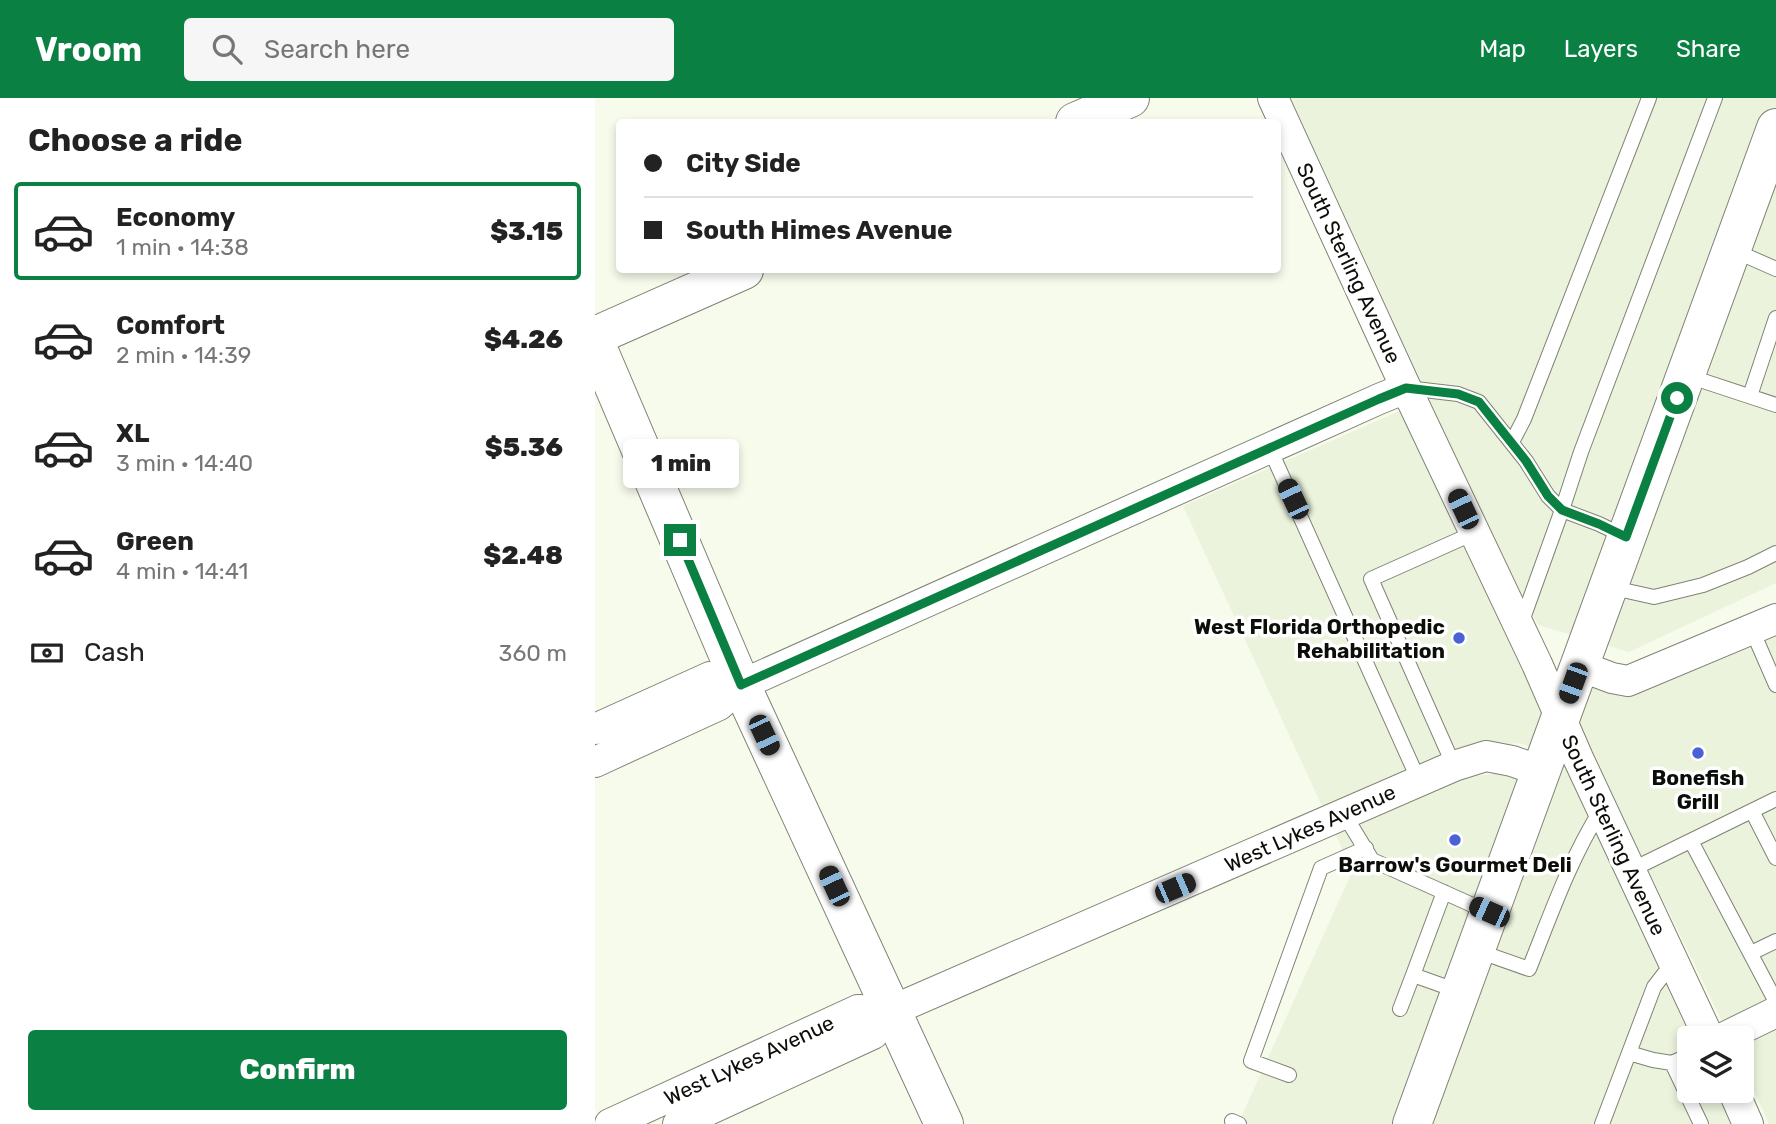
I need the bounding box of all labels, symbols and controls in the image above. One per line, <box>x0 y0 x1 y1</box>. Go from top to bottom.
search box <box>184 18 674 81</box>
text: Vroom <box>35 30 142 69</box>
icon: search <box>208 30 246 68</box>
text: Search here <box>264 34 410 65</box>
text: Map <box>1479 35 1526 63</box>
text: Layers <box>1564 35 1638 63</box>
text: Share <box>1676 35 1741 63</box>
text: Choose a ride <box>28 121 242 159</box>
text: City Side <box>686 148 801 179</box>
street label: South Sterling Avenue <box>1291 159 1407 367</box>
icon: car <box>32 200 95 263</box>
text: Economy <box>116 202 235 233</box>
text: South Himes Avenue <box>686 215 953 246</box>
text: $3.15 <box>490 216 563 247</box>
text: 1 min · 14:38 <box>116 233 249 261</box>
icon: car <box>32 308 95 371</box>
text: Comfort <box>116 310 225 341</box>
text: $4.26 <box>484 324 563 355</box>
text: 2 min · 14:39 <box>116 341 251 369</box>
route start <box>1661 382 1693 414</box>
icon: car <box>32 416 95 479</box>
text: XL <box>116 418 149 449</box>
text: $5.36 <box>485 432 563 463</box>
callout: 1 min <box>622 438 738 488</box>
text: 3 min · 14:40 <box>116 449 253 477</box>
text: 1 min <box>651 449 711 477</box>
car <box>1275 476 1312 522</box>
car <box>1445 486 1482 532</box>
icon: car <box>32 524 95 587</box>
route end <box>664 524 696 556</box>
text: Green <box>116 526 194 557</box>
text: $2.48 <box>483 540 563 571</box>
text: 4 min · 14:41 <box>116 557 248 585</box>
place label: West Florida Orthopedic Rehabilitation <box>1194 614 1445 663</box>
marker: West Florida Orthopedic Rehabilitation <box>1451 630 1467 646</box>
icon: cash <box>28 634 66 672</box>
text: Cash <box>84 637 145 668</box>
text: 360 m <box>499 639 567 667</box>
car <box>1556 660 1591 706</box>
car <box>746 712 783 758</box>
street label: South Sterling Avenue <box>1556 731 1672 939</box>
marker: Bonefish Grill <box>1690 745 1706 761</box>
place label: Bonefish Grill <box>1652 765 1744 814</box>
street label: West Lykes Avenue <box>1221 779 1399 877</box>
marker: Barrow's Gourmet Deli <box>1447 832 1463 848</box>
place label: Barrow's Gourmet Deli <box>1338 852 1572 877</box>
car <box>816 863 853 909</box>
car <box>1152 870 1199 906</box>
car <box>1466 894 1513 930</box>
street label: West Lykes Avenue <box>660 1010 838 1110</box>
map controls <box>1677 1026 1754 1103</box>
button: layers <box>1677 1026 1754 1103</box>
button: Confirm <box>28 1030 567 1110</box>

